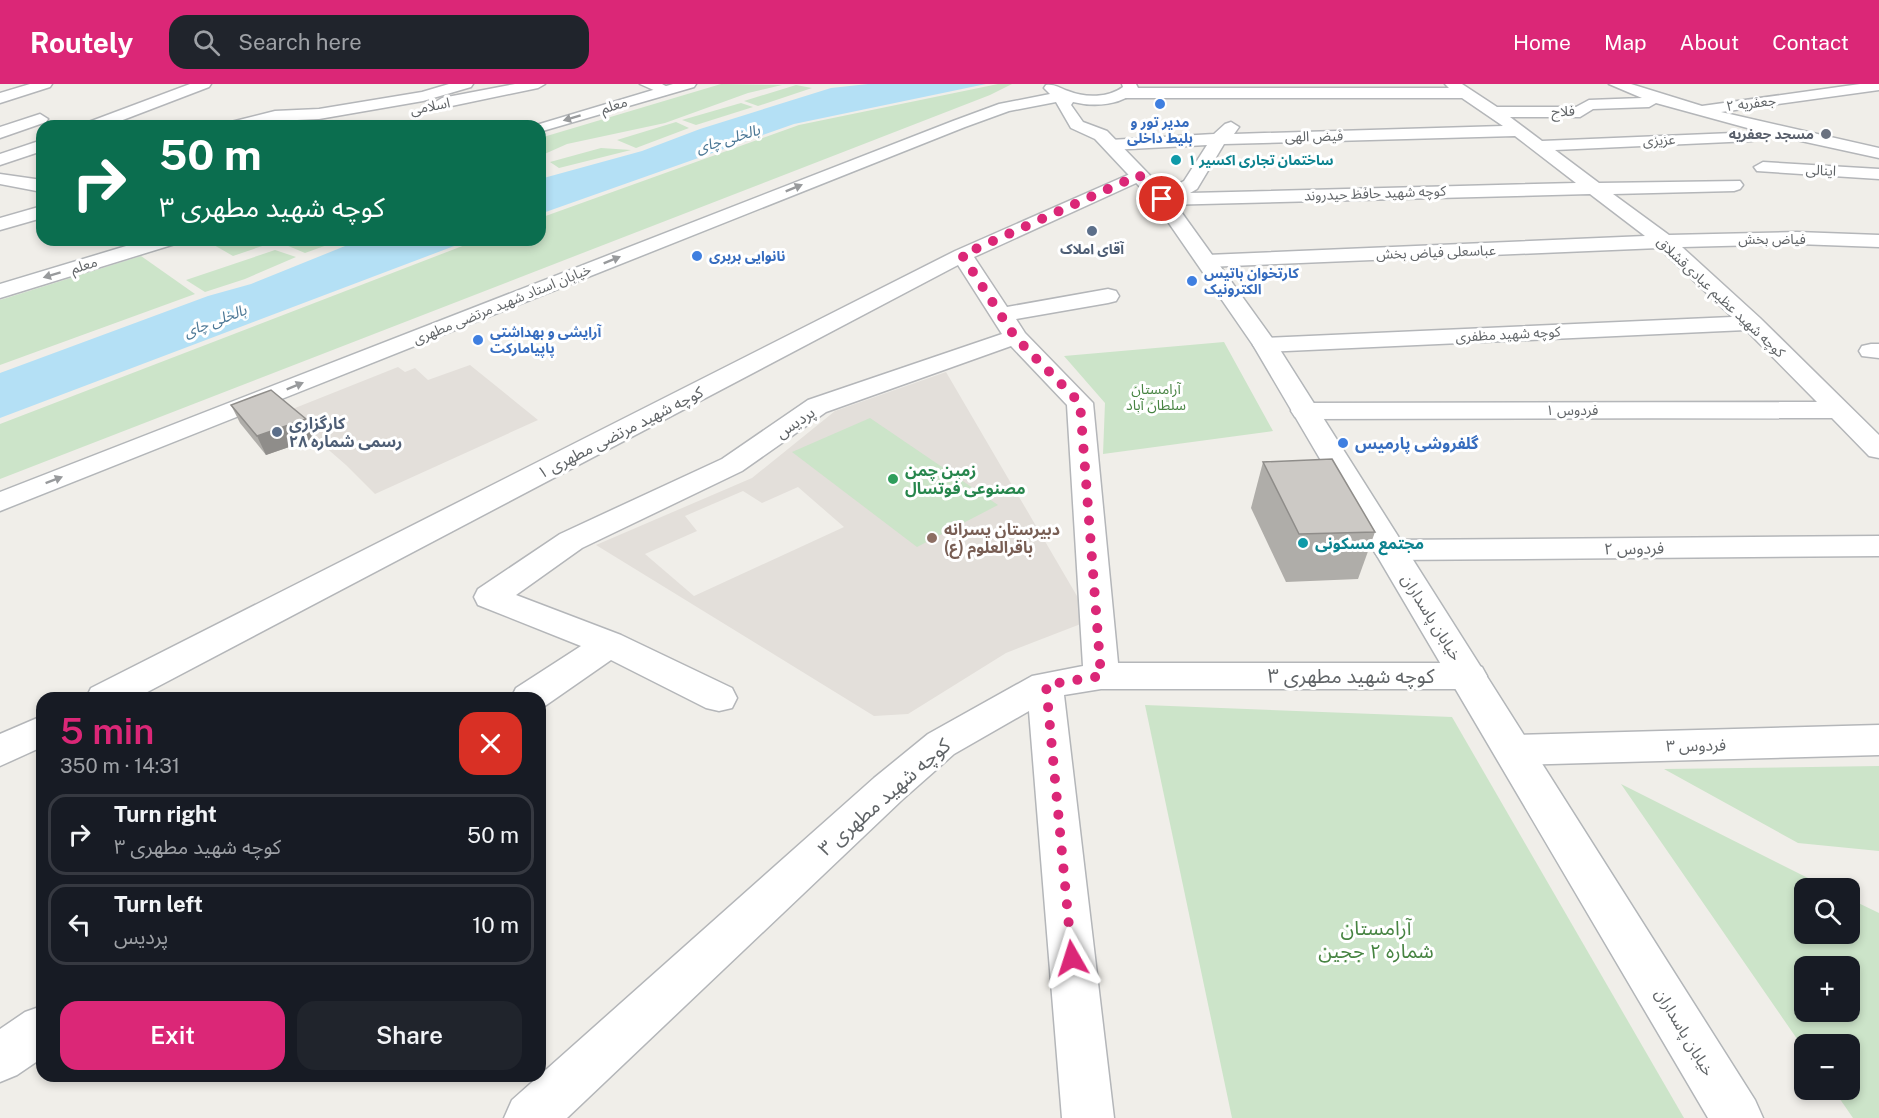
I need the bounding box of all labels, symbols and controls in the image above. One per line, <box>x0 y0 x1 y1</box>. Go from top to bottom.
search box <box>169 15 589 69</box>
text: Routely <box>30 26 133 59</box>
icon: search <box>190 26 223 59</box>
text: Search here <box>238 29 362 55</box>
text: Home <box>1513 30 1571 55</box>
text: Map <box>1604 30 1647 55</box>
text: About <box>1680 30 1739 55</box>
text: Contact <box>1772 30 1849 55</box>
street label: جعفریه ۲ <box>1725 92 1777 115</box>
street label: معلم <box>599 93 630 119</box>
street label: اسلامی <box>409 94 452 119</box>
marker: مدیر تور و بلیط داخلى <box>1153 97 1167 111</box>
street label: فلاح <box>1551 103 1575 122</box>
one-way arrow <box>563 114 581 123</box>
place label: مدیر تور و بلیط داخلى <box>1127 114 1193 146</box>
water label: بالخلی چای <box>694 121 763 158</box>
place label: مسجد جعفریه <box>1729 126 1814 143</box>
street label: فیض الهی <box>1285 127 1343 146</box>
marker: مسجد جعفریه <box>1819 127 1833 141</box>
text: 50 m <box>159 130 262 179</box>
street label: عزیزی <box>1642 131 1676 150</box>
icon: right <box>60 144 138 222</box>
place label: ساختمان تجاری اکسیر ۱ <box>1188 152 1334 169</box>
marker: ساختمان تجاری اکسیر ۱ <box>1169 153 1183 167</box>
street label: اینالی <box>1805 161 1837 180</box>
pin <box>1136 173 1187 224</box>
icon: arrive <box>1145 182 1178 215</box>
one-way arrow <box>785 183 803 192</box>
street label: کوچه شهید حافظ حیدروند <box>1304 183 1447 206</box>
text: کوچه شهید مطهری ۳ <box>159 191 385 223</box>
marker: آقای املاک <box>1085 224 1099 238</box>
street label: فیاض بخش <box>1738 231 1806 248</box>
street label: کوچه شهید عظیم عبادی‌قشلاق <box>1652 233 1788 363</box>
place label: آقای املاک <box>1060 241 1125 257</box>
street label: عباسعلی فیاض بخش <box>1376 242 1496 263</box>
place label: نانوایی بربری <box>709 248 785 265</box>
marker: نانوایی بربری <box>690 249 704 263</box>
street label: معلم <box>69 253 100 279</box>
one-way arrow <box>604 255 622 265</box>
street label: خیابان استاد شهید مرتضی مطهری <box>411 261 594 348</box>
place label: کارتخوان باتیس الکترونیک <box>1204 265 1299 298</box>
one-way arrow <box>43 271 61 280</box>
marker: کارتخوان باتیس الکترونیک <box>1185 274 1199 288</box>
water label: بالخلی چای <box>181 300 250 342</box>
street label: کوچه شهید مظفری <box>1455 323 1561 347</box>
place label: آرایشی و بهداشتی پاپیامارکت <box>490 324 602 358</box>
marker: آرایشی و بهداشتی پاپیامارکت <box>471 333 485 347</box>
one-way arrow <box>286 381 304 391</box>
park label: آرامستان سلطان آباد <box>1126 381 1186 414</box>
street label: کوچه شهید مرتضی مطهری ۱ <box>534 382 707 484</box>
street label: پردیس <box>772 402 819 443</box>
street label: فردوس ۱ <box>1546 402 1598 419</box>
place label: کارگزاری رسمی شماره ۲۸ <box>289 414 402 451</box>
marker: کارگزاری رسمی شماره ۲۸ <box>270 425 284 439</box>
place label: گلفروشی پارمیس <box>1355 434 1479 454</box>
marker: گلفروشی پارمیس <box>1336 436 1350 450</box>
place label: زمین چمن مصنوعی فوتسال <box>905 461 1026 498</box>
marker: زمین چمن مصنوعی فوتسال <box>886 472 900 486</box>
one-way arrow <box>46 475 64 485</box>
place label: دبیرستان پسرانه باقرالعلوم (ع) <box>944 520 1060 559</box>
marker: دبیرستان پسرانه باقرالعلوم (ع) <box>925 531 939 545</box>
place label: مجتمع مسکونی <box>1315 534 1424 556</box>
marker: مجتمع مسکونی <box>1296 536 1310 550</box>
street label: فردوس ۲ <box>1604 538 1664 559</box>
street label: خیابان پاسداران <box>1396 571 1466 665</box>
street label: کوچه شهید مطهری ۳ <box>1267 664 1435 689</box>
text: 5 min <box>60 710 154 752</box>
button: close <box>459 712 522 775</box>
street label: کوچه شهید مطهری ۳ <box>813 733 956 862</box>
street label: فردوس ۳ <box>1666 735 1726 756</box>
text: 350 m · 14:31 <box>60 754 180 778</box>
text: Turn right <box>114 801 217 827</box>
icon: right <box>63 818 96 851</box>
text: 50 m <box>467 822 519 848</box>
text: کوچه شهید مطهری ۳ <box>114 835 281 859</box>
map controls <box>1794 878 1860 1100</box>
button: search <box>1794 878 1860 944</box>
text: Turn left <box>114 891 203 917</box>
icon: left <box>63 908 96 941</box>
text: 10 m <box>472 912 519 938</box>
park label: آرامستان شماره ۲ ججین <box>1318 916 1434 963</box>
text: پردیس <box>114 925 168 949</box>
position arrow <box>1040 926 1104 990</box>
button: + <box>1794 956 1860 1022</box>
street label: خیابان پاسداران <box>1650 985 1718 1080</box>
button: Exit <box>60 1001 285 1070</box>
button: Share <box>297 1001 522 1070</box>
button: − <box>1794 1034 1860 1100</box>

